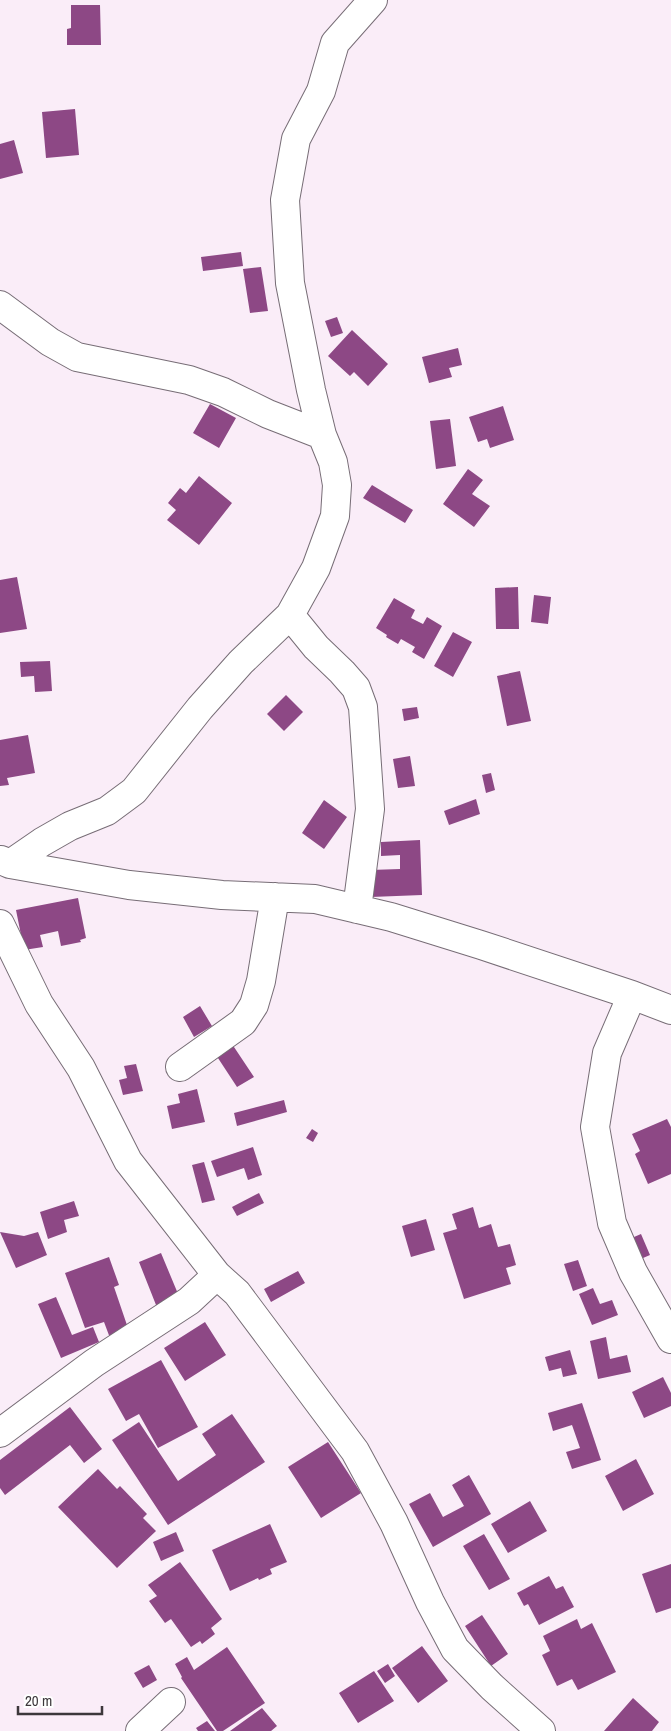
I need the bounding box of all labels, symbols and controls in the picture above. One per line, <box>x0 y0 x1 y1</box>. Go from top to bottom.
scale bar <box>18 1684 101 1716</box>
text: 20 m <box>25 1690 52 1711</box>

